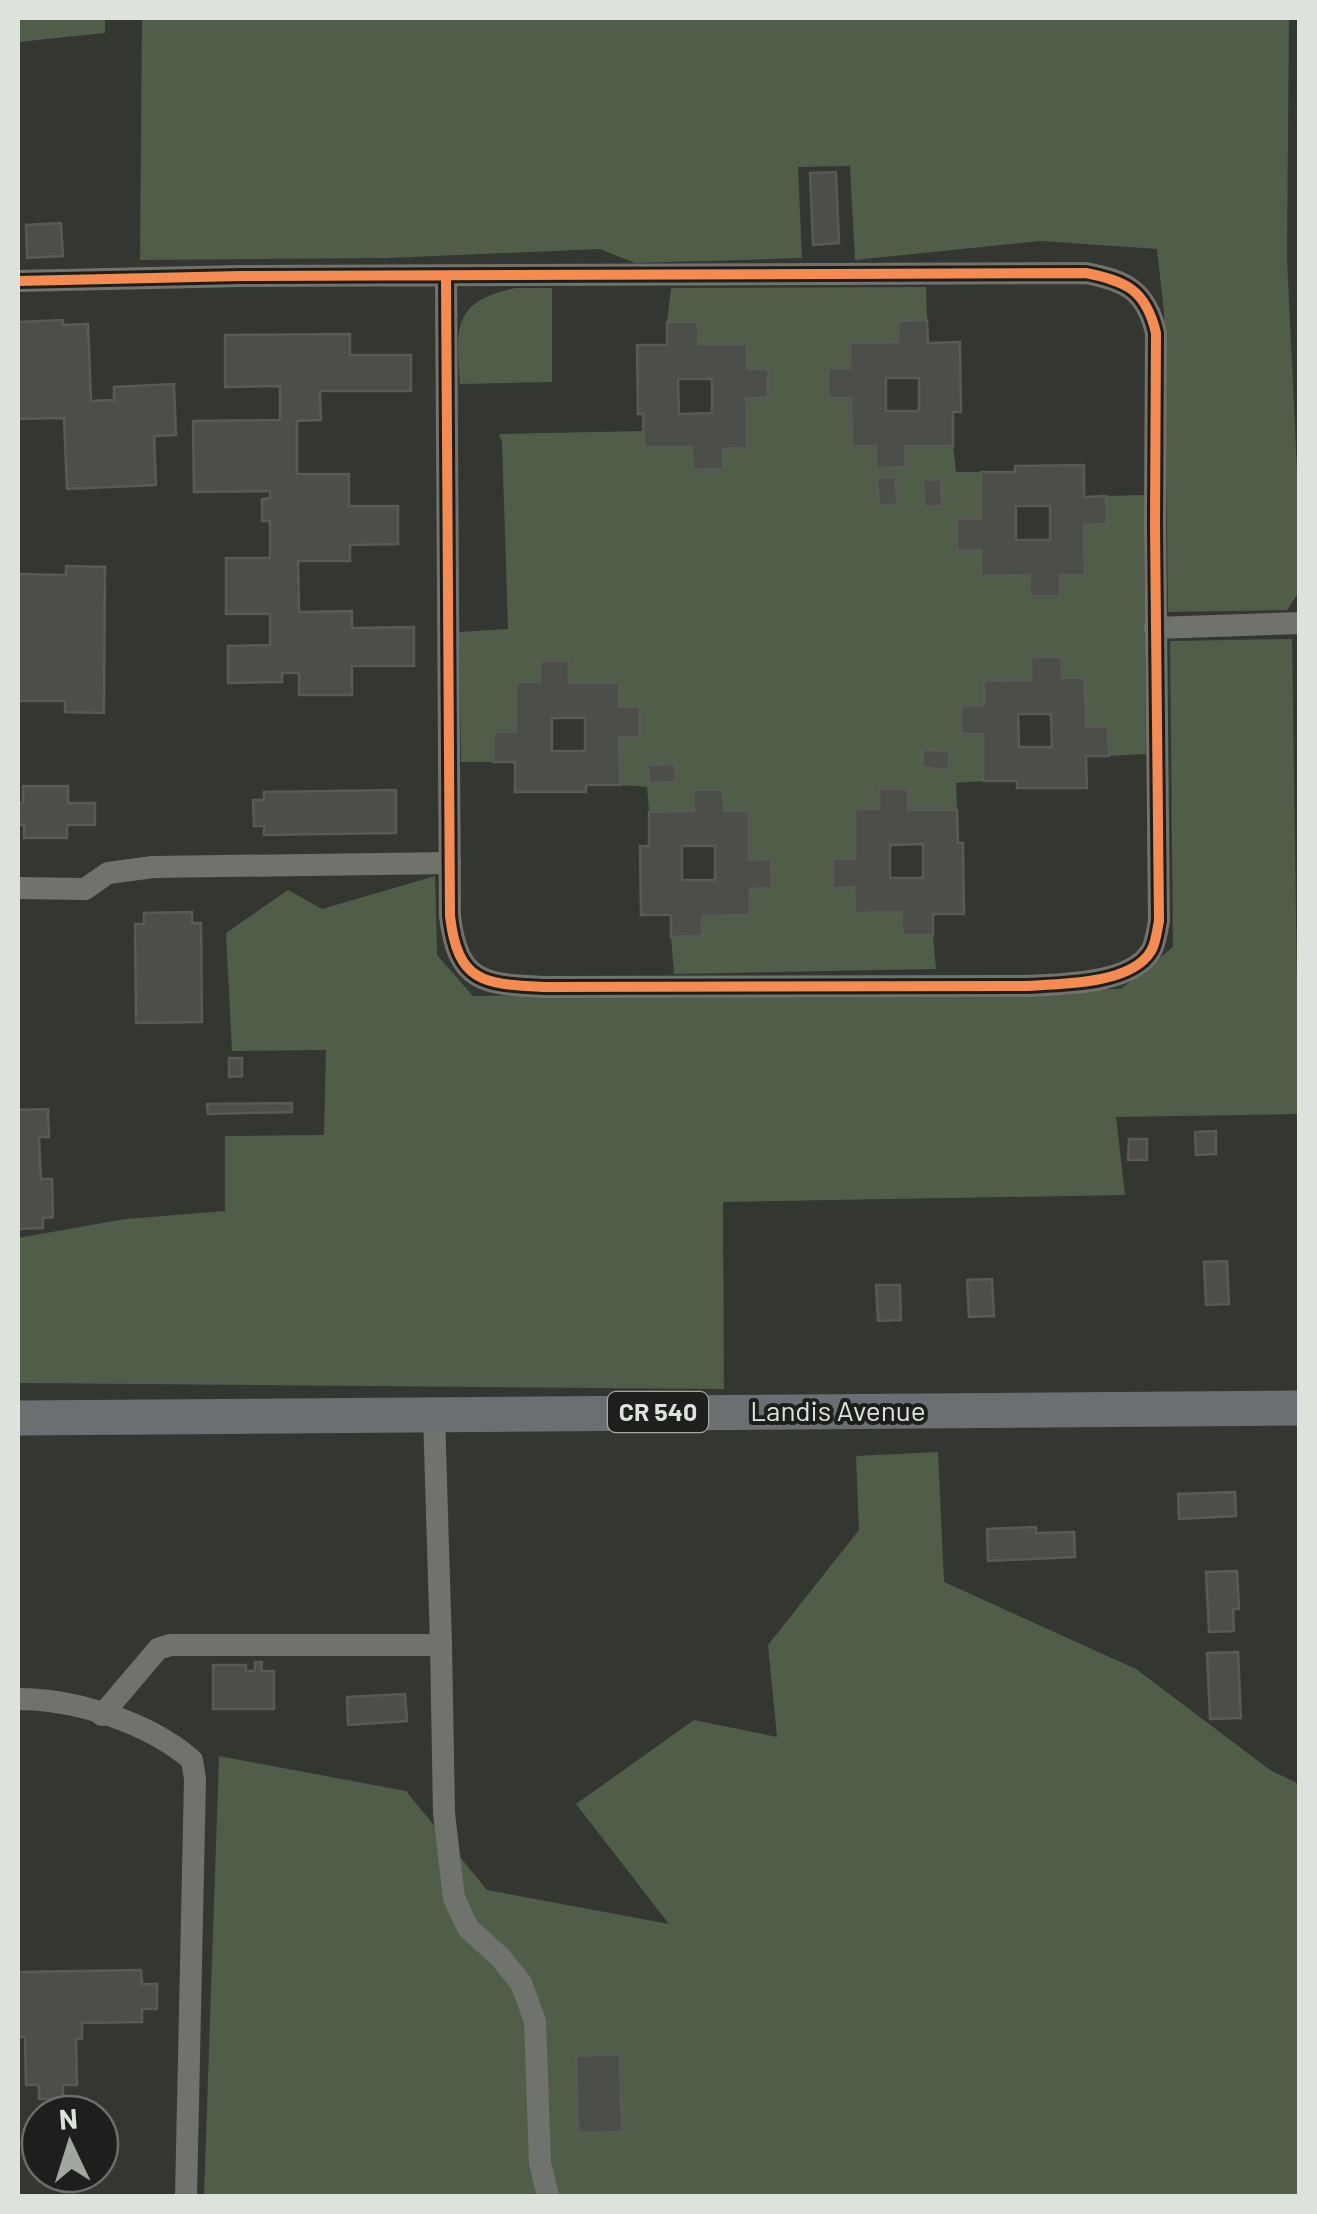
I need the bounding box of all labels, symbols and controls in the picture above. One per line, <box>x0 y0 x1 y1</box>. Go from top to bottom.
road number: CR 540 <box>608 1392 708 1432</box>
street label: Landis Avenue <box>750 1393 926 1427</box>
north arrow <box>20 2094 120 2194</box>
text: N <box>58 2100 79 2136</box>

